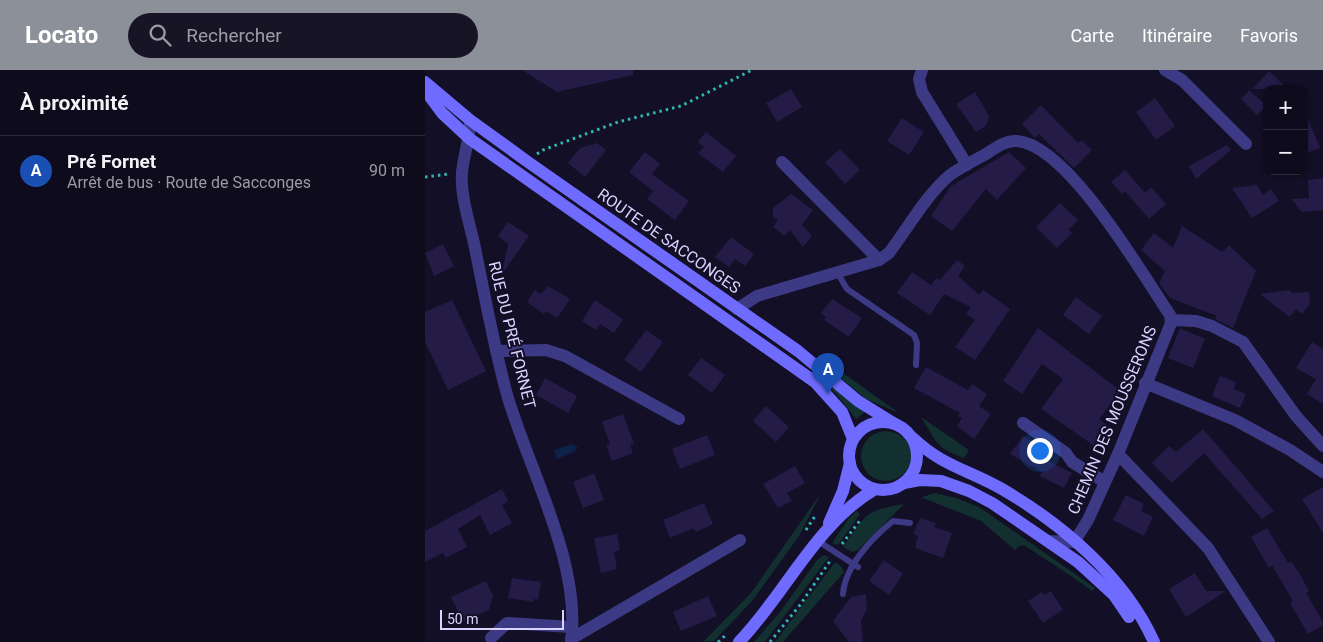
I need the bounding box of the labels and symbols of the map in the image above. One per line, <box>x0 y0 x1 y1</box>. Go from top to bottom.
street label: ROUTE DE SACCONGES <box>594 184 744 298</box>
street label: RUE DU PRÉ FORNET <box>485 259 540 411</box>
street label: CHEMIN DES MOUSSERONS <box>1064 323 1160 517</box>
pin: A <box>812 353 844 394</box>
your location <box>1027 438 1053 464</box>
scale bar <box>440 607 564 630</box>

